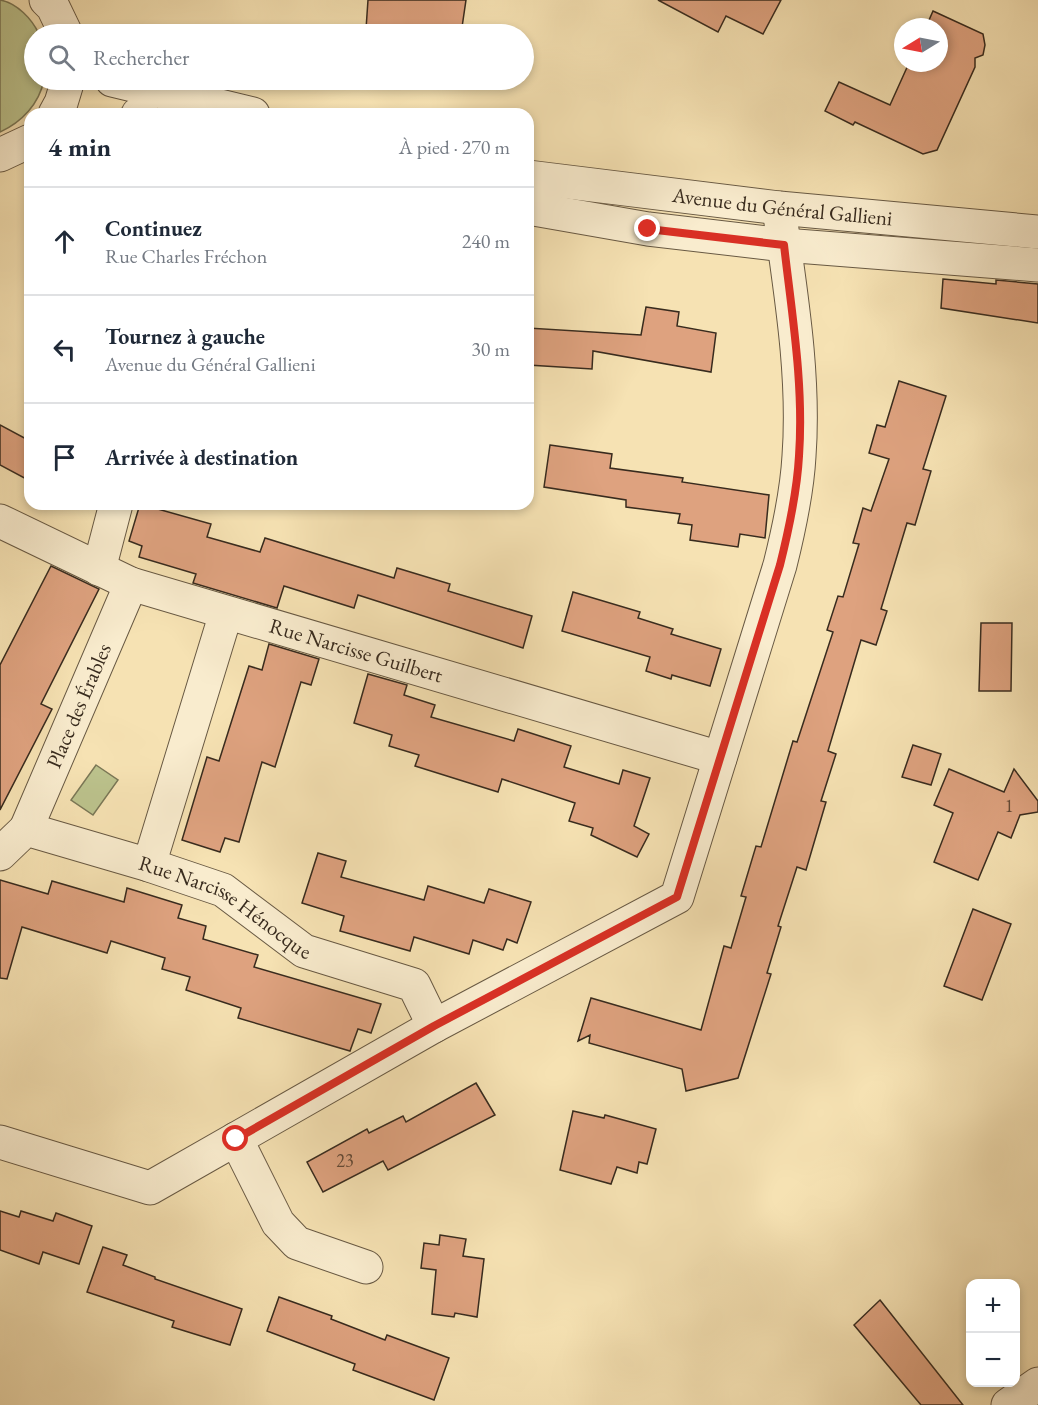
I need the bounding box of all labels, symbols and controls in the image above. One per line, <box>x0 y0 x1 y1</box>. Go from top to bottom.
north arrow <box>894 18 948 72</box>
search box <box>24 24 534 90</box>
icon: search <box>45 41 78 74</box>
text: Rechercher <box>93 43 189 72</box>
text: 4 min <box>48 130 111 164</box>
text: À pied · 270 m <box>399 134 510 160</box>
street label: Avenue du Général Gallieni <box>670 181 894 231</box>
text: Continuez <box>105 214 202 243</box>
route end <box>634 215 660 241</box>
icon: ahead <box>48 225 81 258</box>
text: 240 m <box>462 228 510 254</box>
text: Rue Charles Fréchon <box>105 243 267 269</box>
text: Tournez à gauche <box>105 322 265 351</box>
icon: left <box>48 333 81 366</box>
text: 30 m <box>471 336 510 362</box>
text: Avenue du Général Gallieni <box>105 351 316 377</box>
icon: arrive <box>48 441 81 474</box>
text: Arrivée à destination <box>105 443 298 472</box>
street label: Rue Narcisse Guilbert <box>266 612 446 688</box>
street label: Place des Érables <box>40 639 117 772</box>
house number: 1 <box>1005 794 1013 817</box>
street label: Rue Narcisse Hénocque <box>136 849 314 965</box>
route start <box>222 1125 248 1151</box>
house number: 23 <box>336 1149 354 1172</box>
map controls <box>966 1279 1020 1387</box>
button: + <box>966 1279 1020 1333</box>
button: − <box>966 1333 1020 1387</box>

